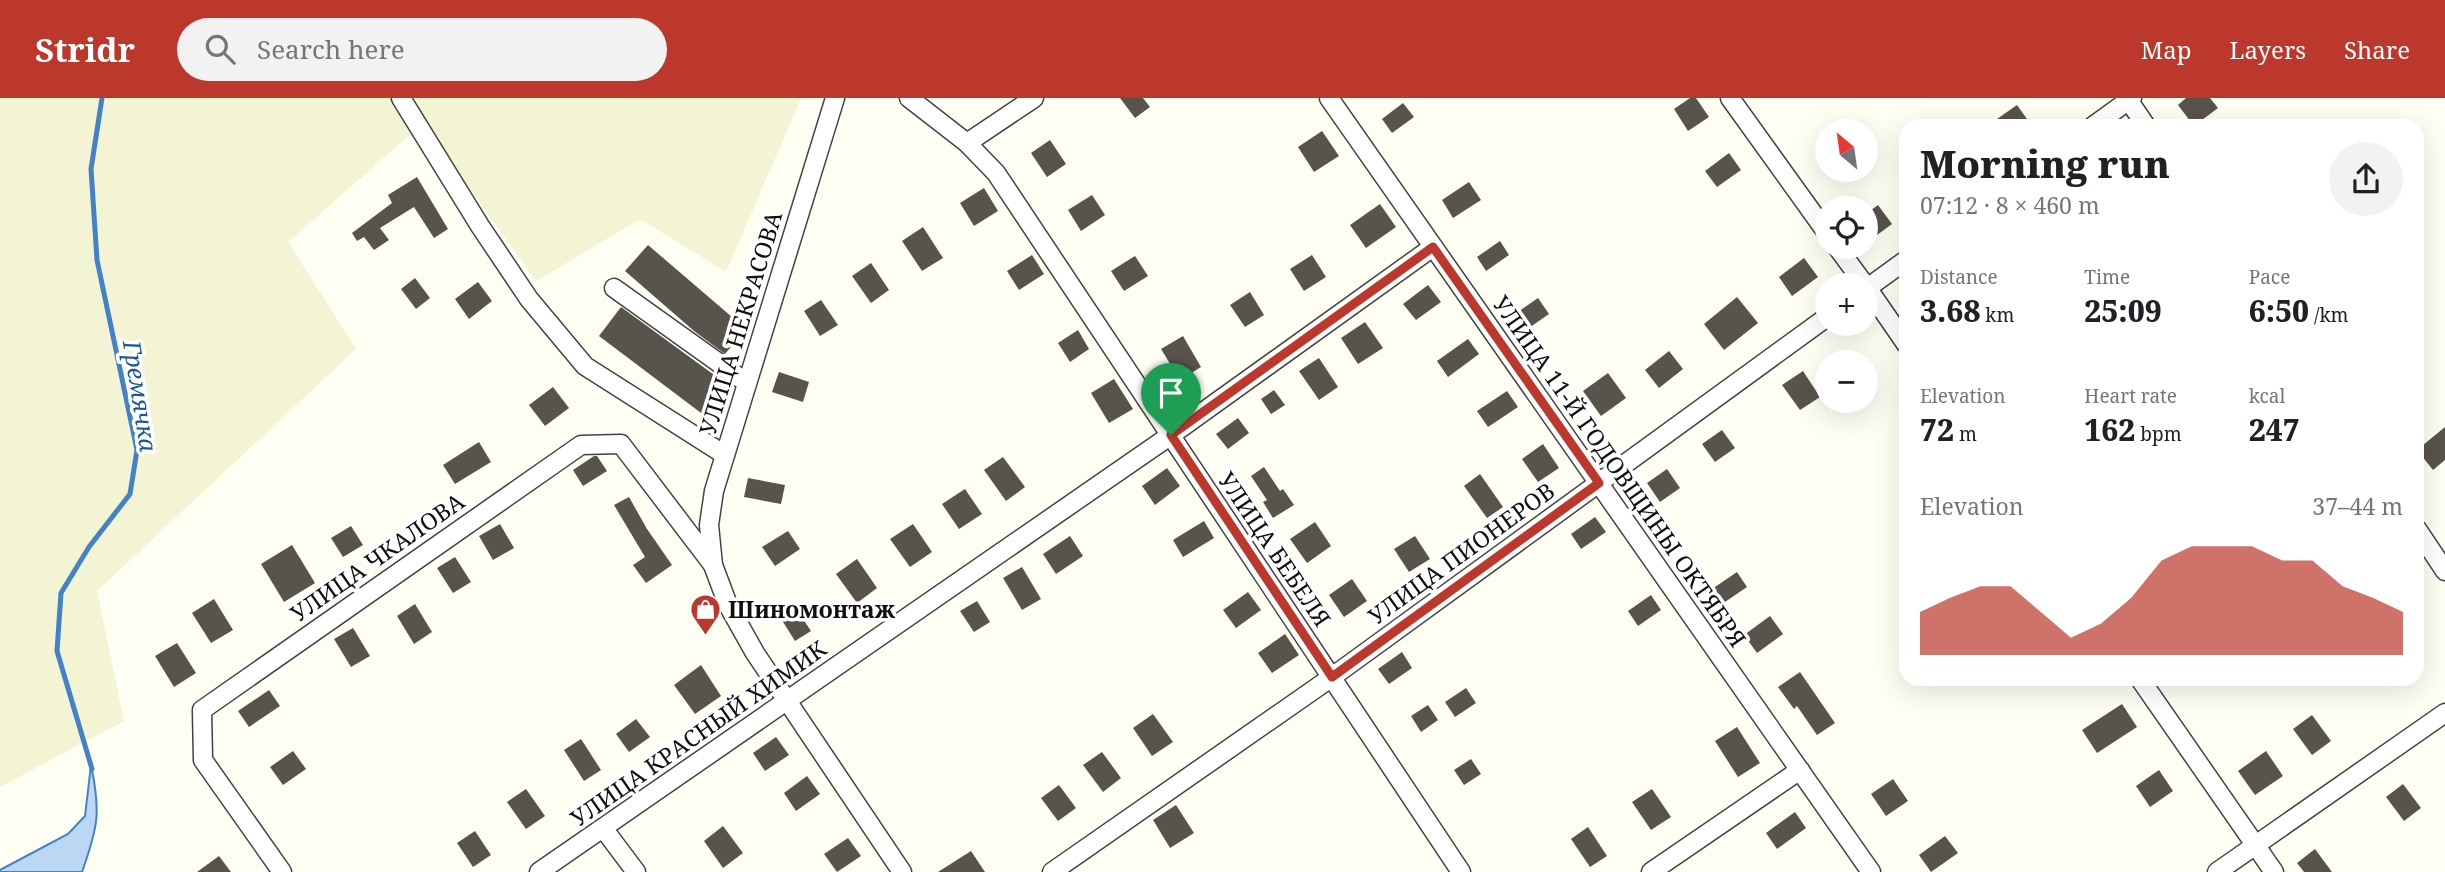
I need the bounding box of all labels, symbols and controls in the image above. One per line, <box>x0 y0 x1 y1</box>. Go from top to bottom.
search box <box>177 18 667 81</box>
text: Stridr <box>35 27 135 72</box>
icon: search <box>201 30 239 68</box>
text: Search here <box>257 31 405 67</box>
text: Map <box>2141 33 2192 66</box>
text: Layers <box>2230 33 2306 66</box>
text: Share <box>2344 33 2410 66</box>
north arrow <box>1815 119 1878 182</box>
map controls <box>1815 119 1878 413</box>
text: Morning run <box>1920 137 2170 189</box>
button: share <box>2329 142 2403 216</box>
text: 07:12 · 8 × 460 m <box>1920 189 2100 221</box>
button: locate <box>1815 196 1878 259</box>
street label: УЛИЦА НЕКРАСОВА <box>691 207 789 439</box>
text: Distance <box>1920 264 1998 290</box>
text: Time <box>2084 264 2130 290</box>
text: Pace <box>2249 264 2290 290</box>
button: + <box>1815 273 1878 336</box>
street label: УЛИЦА 11-Й ГОДОВЩИНЫ ОКТЯБРЯ <box>1486 289 1754 653</box>
text: 3.68 <box>1920 290 1980 331</box>
text: 25:09 <box>2084 290 2162 331</box>
text: 6:50 <box>2249 290 2309 331</box>
text: km <box>1980 302 2014 328</box>
text: /km <box>2309 302 2349 328</box>
water label: Гремячка <box>116 337 166 454</box>
button: − <box>1815 350 1878 413</box>
pin <box>1141 363 1201 435</box>
icon: arrive <box>1152 374 1190 412</box>
text: Elevation <box>1920 383 2006 409</box>
text: Heart rate <box>2084 383 2177 409</box>
text: kcal <box>2249 383 2285 409</box>
text: 72 <box>1920 409 1954 450</box>
text: 162 <box>2084 409 2135 450</box>
text: 247 <box>2249 409 2300 450</box>
text: m <box>1954 421 1977 447</box>
text: bpm <box>2135 421 2182 447</box>
street label: УЛИЦА БЕБЕЛЯ <box>1211 465 1339 633</box>
street label: УЛИЦА ПИОНЕРОВ <box>1361 474 1561 632</box>
street label: УЛИЦА ЧКАЛОВА <box>284 484 471 629</box>
text: Elevation <box>1920 490 2024 522</box>
text: 37–44 m <box>2312 490 2403 522</box>
shop icon: Шиномонтаж <box>688 592 722 636</box>
place label: Шиномонтаж <box>728 593 896 625</box>
street label: УЛИЦА КРАСНЫЙ ХИМИК <box>564 632 833 834</box>

